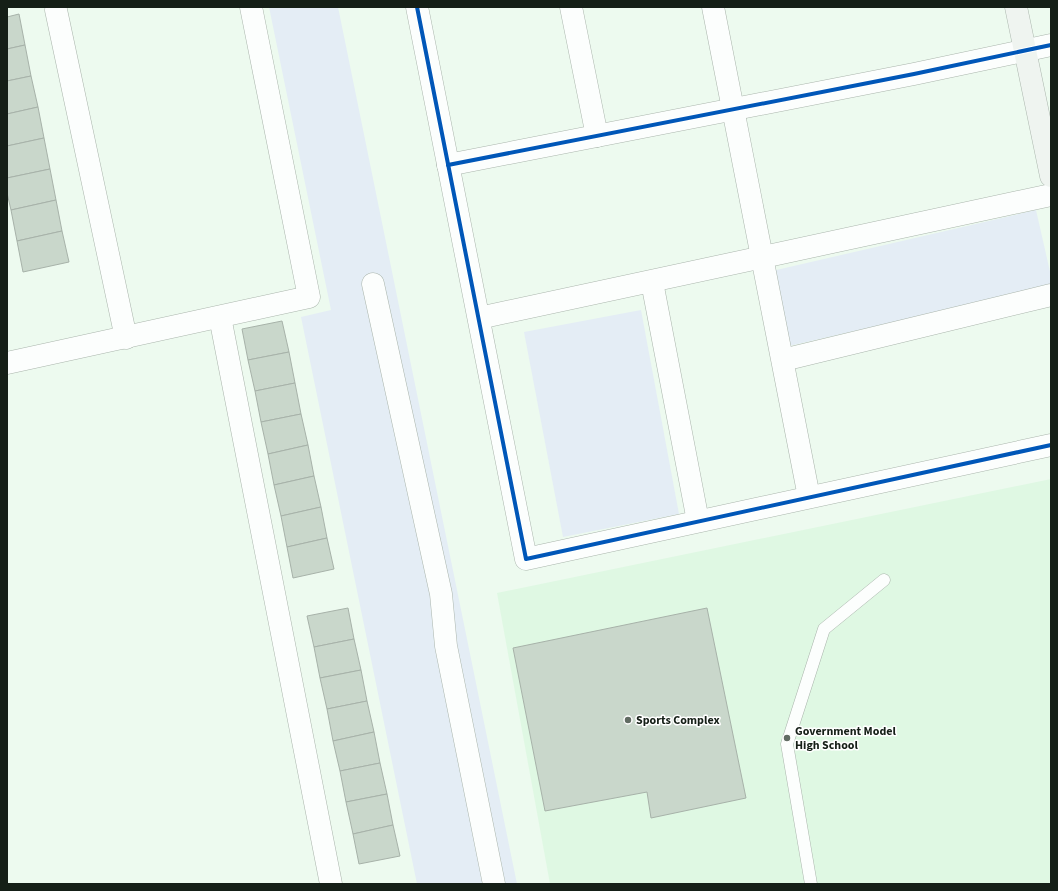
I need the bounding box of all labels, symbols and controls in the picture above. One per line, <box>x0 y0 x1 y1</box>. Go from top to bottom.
place label: Sports Complex <box>636 712 720 729</box>
marker: Sports Complex <box>623 715 633 725</box>
place label: Government Model High School <box>795 723 897 754</box>
marker: Government Model High School <box>782 733 792 743</box>

